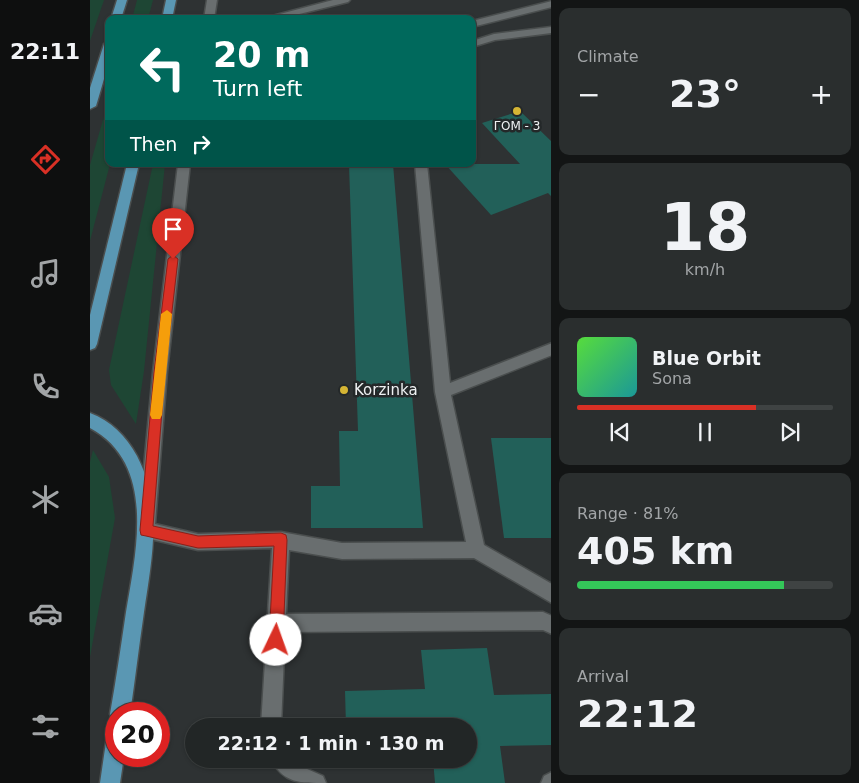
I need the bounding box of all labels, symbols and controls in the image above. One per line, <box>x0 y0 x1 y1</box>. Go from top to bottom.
icon: left <box>130 35 195 100</box>
text: 20 m <box>213 35 310 75</box>
text: 22:11 <box>10 39 80 64</box>
text: Climate <box>577 47 639 66</box>
text: 23° <box>669 72 741 116</box>
text: Turn left <box>213 76 302 101</box>
text: − <box>577 78 600 111</box>
text: + <box>810 78 833 111</box>
marker: ГОМ - 3 <box>511 105 523 117</box>
place label: ГОМ - 3 <box>494 119 540 133</box>
icon: right <box>187 130 215 158</box>
text: Then <box>130 133 177 155</box>
icon: directions <box>28 142 63 177</box>
text: 18 <box>660 190 750 265</box>
pin <box>152 208 194 259</box>
icon: arrive <box>159 215 187 243</box>
icon: music <box>28 256 63 291</box>
text: km/h <box>685 260 725 279</box>
text: Blue Orbit <box>652 347 761 369</box>
icon: phone <box>28 369 63 404</box>
text: Sona <box>652 369 692 388</box>
place label: Korzinka <box>354 381 418 399</box>
marker: Korzinka <box>338 384 350 396</box>
icon: previous <box>606 418 634 446</box>
icon: pause <box>691 418 719 446</box>
icon: next <box>776 418 804 446</box>
icon: climate <box>28 482 63 517</box>
text: Range · 81% <box>577 504 679 523</box>
text: 405 km <box>577 529 734 573</box>
icon: car <box>28 596 63 631</box>
position arrow <box>249 613 301 665</box>
text: Arrival <box>577 667 629 686</box>
text: 22:12 <box>577 692 698 736</box>
speed limit sign: 20 <box>105 702 170 767</box>
icon: filters <box>28 709 63 744</box>
text: 22:12 · 1 min · 130 m <box>217 732 445 754</box>

